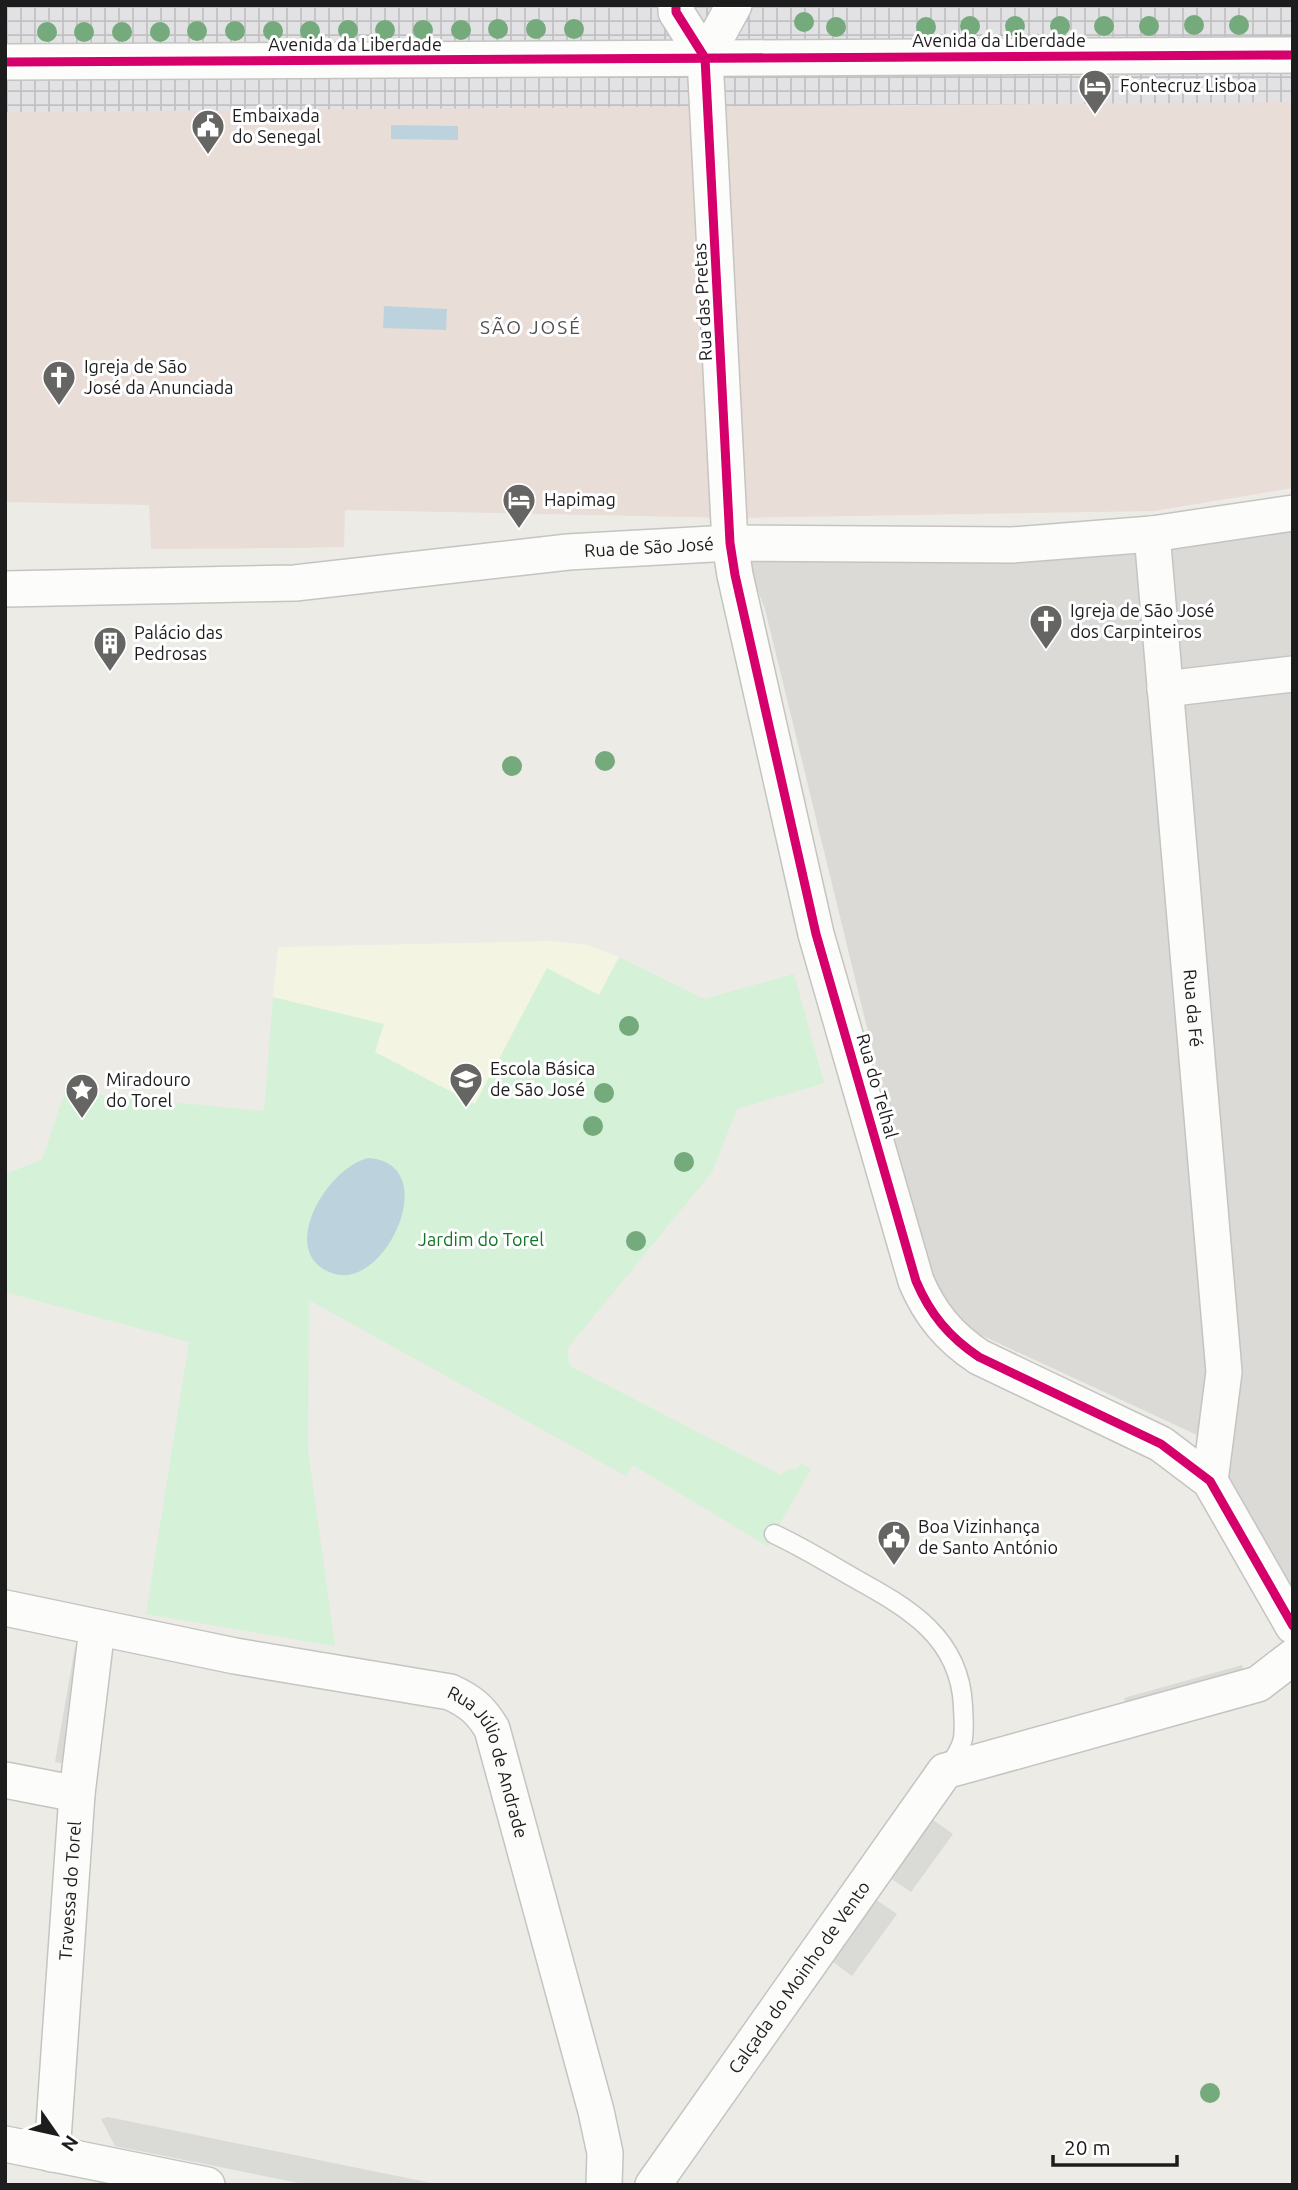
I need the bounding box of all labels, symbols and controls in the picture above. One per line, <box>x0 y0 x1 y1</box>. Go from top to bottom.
street label: Avenida da Liberdade <box>912 30 1086 50</box>
street label: Avenida da Liberdade <box>268 34 442 54</box>
hotel icon: Fontecruz Lisboa <box>1076 67 1114 116</box>
place label: Fontecruz Lisboa <box>1120 75 1257 95</box>
place label: Embaixada do Senegal <box>232 105 321 146</box>
public building icon: Embaixada do Senegal <box>189 107 227 156</box>
street label: Rua das Pretas <box>689 242 715 362</box>
district label: SÃO JOSÉ <box>480 316 582 338</box>
place label: Igreja de São José da Anunciada <box>84 356 233 397</box>
church icon: Igreja de São José da Anunciada <box>40 358 78 407</box>
hotel icon: Hapimag <box>500 481 538 530</box>
place label: Hapimag <box>544 489 616 509</box>
street label: Rua de São José <box>584 533 714 560</box>
place label: Igreja de São José dos Carpinteiros <box>1070 600 1215 641</box>
church icon: Igreja de São José dos Carpinteiros <box>1027 602 1065 651</box>
place label: Palácio das Pedrosas <box>134 622 223 663</box>
building icon: Palácio das Pedrosas <box>91 624 129 673</box>
street label: Rua da Fé <box>1180 968 1207 1048</box>
street label: Rua do Telhal <box>853 1031 903 1141</box>
place label: Escola Básica de São José <box>490 1058 595 1099</box>
school or university icon: Escola Básica de São José <box>447 1060 485 1109</box>
place label: Miradouro do Torel <box>106 1069 191 1110</box>
place icon: Miradouro do Torel <box>63 1071 101 1120</box>
park label: Jardim do Torel <box>418 1229 544 1249</box>
place label: Boa Vizinhança de Santo António <box>918 1516 1058 1557</box>
public building icon: Boa Vizinhança de Santo António <box>875 1518 913 1567</box>
street label: Rua Júlio de Andrade <box>445 1681 532 1840</box>
street label: Travessa do Torel <box>54 1820 84 1961</box>
street label: Calçada do Moinho de Vento <box>724 1877 873 2077</box>
north arrow <box>21 2099 91 2169</box>
scale bar <box>1053 2124 1177 2168</box>
text: N <box>57 2131 83 2156</box>
text: 20 m <box>1064 2135 1111 2159</box>

